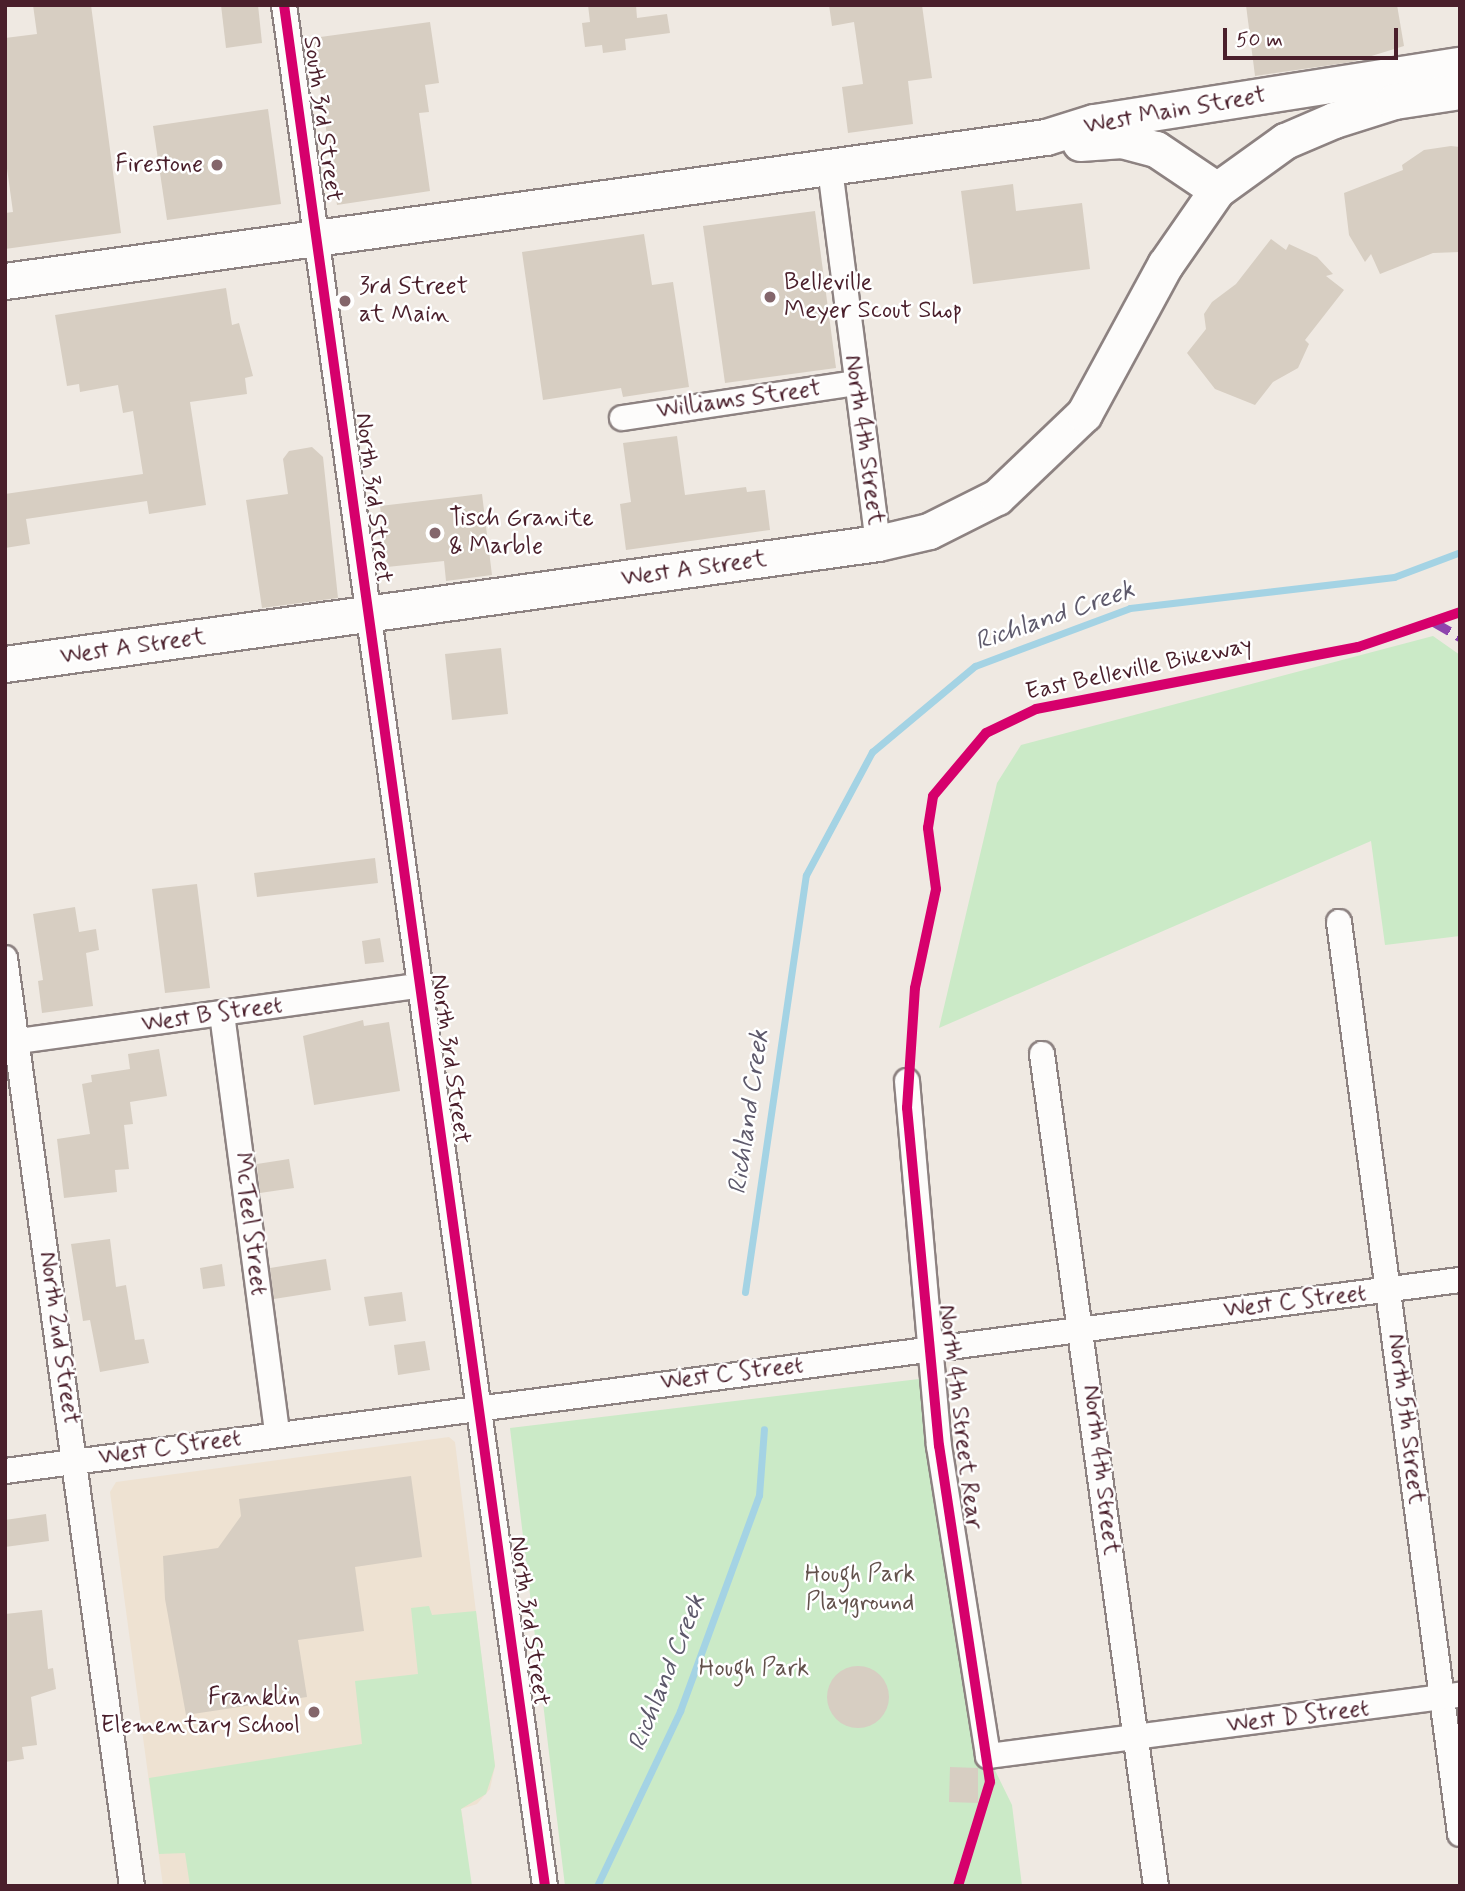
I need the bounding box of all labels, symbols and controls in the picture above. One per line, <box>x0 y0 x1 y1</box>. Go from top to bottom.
scale bar <box>1227 14 1402 58</box>
text: 50 m <box>1236 26 1283 54</box>
street label: South 3rd Street <box>296 35 348 203</box>
street label: West Main Street <box>1082 81 1268 141</box>
place label: Firestone <box>115 151 203 179</box>
marker: Firestone <box>209 157 225 173</box>
place label: Belleville Meyer Scout Shop <box>784 269 962 325</box>
place label: 3rd Street at Main <box>359 273 467 329</box>
marker: Belleville Meyer Scout Shop <box>762 289 778 305</box>
marker: 3rd Street at Main <box>337 293 353 309</box>
street label: North 4th Street <box>838 353 890 527</box>
street label: Williams Street <box>656 374 822 426</box>
street label: North 3rd Street <box>348 412 398 584</box>
place label: Tisch Granite & Marble <box>449 505 594 561</box>
marker: Tisch Granite & Marble <box>427 525 443 541</box>
street label: West A Street <box>619 545 769 593</box>
water label: Richland Creek <box>971 575 1139 659</box>
street label: West A Street <box>58 623 208 671</box>
street label: East Belleville Bikeway <box>1022 631 1256 707</box>
street label: North 3rd Street <box>424 973 476 1145</box>
street label: West B Street <box>138 991 286 1039</box>
water label: Richland Creek <box>723 1027 777 1197</box>
street label: McTeel Street <box>227 1149 273 1299</box>
street label: North 2nd Street <box>33 1250 85 1426</box>
street label: West C Street <box>1220 1279 1370 1325</box>
street label: North 4th Street Rear <box>932 1303 988 1531</box>
street label: North 5th Street <box>1381 1332 1431 1506</box>
street label: West C Street <box>657 1351 807 1397</box>
street label: North 4th Street <box>1076 1383 1126 1557</box>
street label: West C Street <box>95 1423 245 1473</box>
street label: North 3rd Street <box>503 1535 555 1707</box>
park label: Hough Park Playground <box>805 1561 915 1617</box>
water label: Richland Creek <box>622 1590 714 1756</box>
park label: Hough Park <box>699 1655 809 1683</box>
place label: Franklin Elementary School <box>101 1684 300 1740</box>
street label: West D Street <box>1223 1694 1373 1740</box>
marker: Franklin Elementary School <box>306 1704 322 1720</box>

